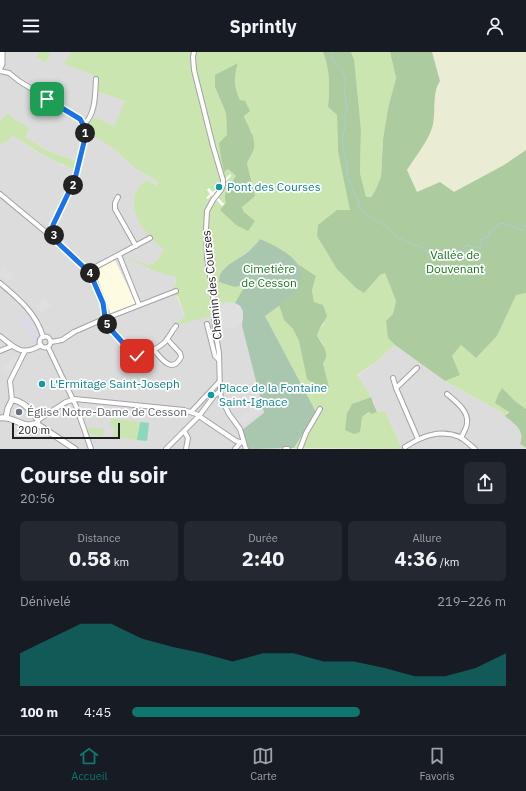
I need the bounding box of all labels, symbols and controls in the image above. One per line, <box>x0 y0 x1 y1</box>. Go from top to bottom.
icon: menu <box>20 15 42 37</box>
text: Sprintly <box>229 15 297 38</box>
icon: person <box>484 15 506 37</box>
pin <box>30 82 64 116</box>
icon: arrive <box>36 88 58 110</box>
pin: 1 <box>75 123 95 143</box>
text: 1 <box>82 126 88 140</box>
pin: 2 <box>63 175 83 195</box>
text: 2 <box>70 178 76 192</box>
place label: Pont des Courses <box>227 179 321 194</box>
marker: Pont des Courses <box>214 182 224 192</box>
pin: 3 <box>44 225 64 245</box>
text: 3 <box>51 228 57 242</box>
street label: Chemin des Courses <box>198 229 225 340</box>
park label: Vallée de Douvenant <box>426 247 484 276</box>
park label: Cimetière de Cesson <box>241 261 297 290</box>
pin: 4 <box>80 263 100 283</box>
text: 4 <box>87 266 93 280</box>
pin: 5 <box>97 314 117 334</box>
text: 5 <box>104 317 110 331</box>
pin <box>120 339 154 373</box>
icon: check <box>126 345 148 367</box>
place label: L'Ermitage Saint-Joseph <box>50 376 180 391</box>
marker: L'Ermitage Saint-Joseph <box>37 379 47 389</box>
place label: Place de la Fontaine Saint-Ignace <box>219 380 328 409</box>
marker: Place de la Fontaine Saint-Ignace <box>206 390 216 400</box>
place label: Église Notre-Dame de Cesson <box>27 404 187 419</box>
marker: Église Notre-Dame de Cesson <box>14 407 24 417</box>
scale bar <box>12 421 120 440</box>
text: 200 m <box>18 423 50 437</box>
text: Course du soir <box>20 460 168 489</box>
button: share <box>464 462 506 504</box>
text: 20:56 <box>20 490 55 507</box>
text: Distance <box>78 531 120 545</box>
text: Durée <box>248 531 278 545</box>
text: Allure <box>412 531 442 545</box>
text: 0.58 <box>69 545 111 572</box>
text: 2:40 <box>242 545 284 572</box>
text: 4:36 <box>395 545 437 572</box>
text: km <box>111 555 129 569</box>
text: /km <box>437 555 459 569</box>
text: Dénivelé <box>20 593 71 610</box>
text: 219–226 m <box>437 593 506 610</box>
text: 100 m <box>20 704 58 721</box>
text: 4:45 <box>84 704 111 721</box>
tab: Accueil <box>71 745 107 783</box>
tab: Carte <box>250 745 277 783</box>
tab: Favoris <box>420 745 455 783</box>

